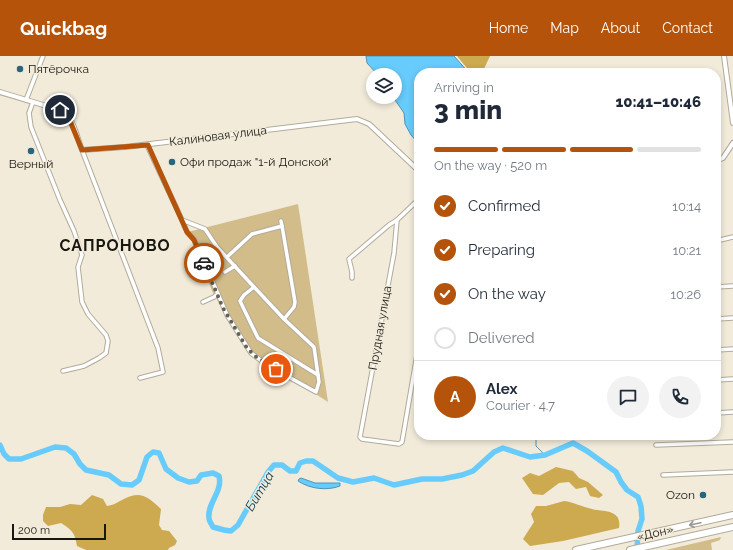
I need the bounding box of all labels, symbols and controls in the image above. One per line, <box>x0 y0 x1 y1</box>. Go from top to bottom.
text: Quickbag <box>20 17 107 39</box>
text: Home <box>489 20 528 36</box>
text: Map <box>550 20 579 36</box>
text: About <box>601 20 640 36</box>
text: Contact <box>662 20 713 36</box>
place label: Пятёрочка <box>28 62 89 76</box>
marker: Пятёрочка <box>15 64 25 74</box>
map controls <box>366 68 402 104</box>
button: layers <box>366 68 402 104</box>
text: Arriving in <box>434 80 494 95</box>
pin <box>43 93 77 127</box>
text: 10:41–10:46 <box>615 93 701 111</box>
text: 3 min <box>434 95 502 125</box>
icon: home <box>49 99 71 121</box>
street label: Калиновая улица <box>168 123 268 149</box>
marker: Верный <box>26 146 36 156</box>
place label: Офи продаж "1-й Донской" <box>180 155 332 169</box>
place label: Верный <box>9 157 53 171</box>
marker: Офи продаж "1-й Донской" <box>167 157 177 167</box>
text: On the way · 520 m <box>434 158 547 173</box>
icon: check <box>434 195 456 217</box>
text: Confirmed <box>468 197 541 215</box>
text: 10:14 <box>672 199 701 214</box>
district label: САПРОНОВО <box>59 236 171 255</box>
icon: check <box>434 239 456 261</box>
text: Preparing <box>468 241 535 259</box>
courier <box>184 243 224 283</box>
text: 10:21 <box>673 243 701 258</box>
icon: car <box>193 252 215 274</box>
icon: check <box>434 283 456 305</box>
street label: Прудная улица <box>366 285 394 371</box>
text: On the way <box>468 285 546 303</box>
text: 10:26 <box>670 287 701 302</box>
text: Delivered <box>468 329 535 347</box>
pin <box>259 352 293 386</box>
icon: bag <box>265 358 287 380</box>
button: chat <box>607 376 649 418</box>
button: phone <box>659 376 701 418</box>
text: Alex <box>486 380 517 398</box>
text: A <box>450 388 460 406</box>
text: Courier · 4.7 <box>486 398 555 413</box>
water label: Битца <box>242 469 277 514</box>
place label: Ozon <box>666 488 695 502</box>
marker: Ozon <box>698 490 708 500</box>
one-way arrow <box>689 521 702 529</box>
scale bar <box>12 522 106 541</box>
street label: «Дон» <box>635 522 675 544</box>
text: 200 m <box>18 524 50 537</box>

